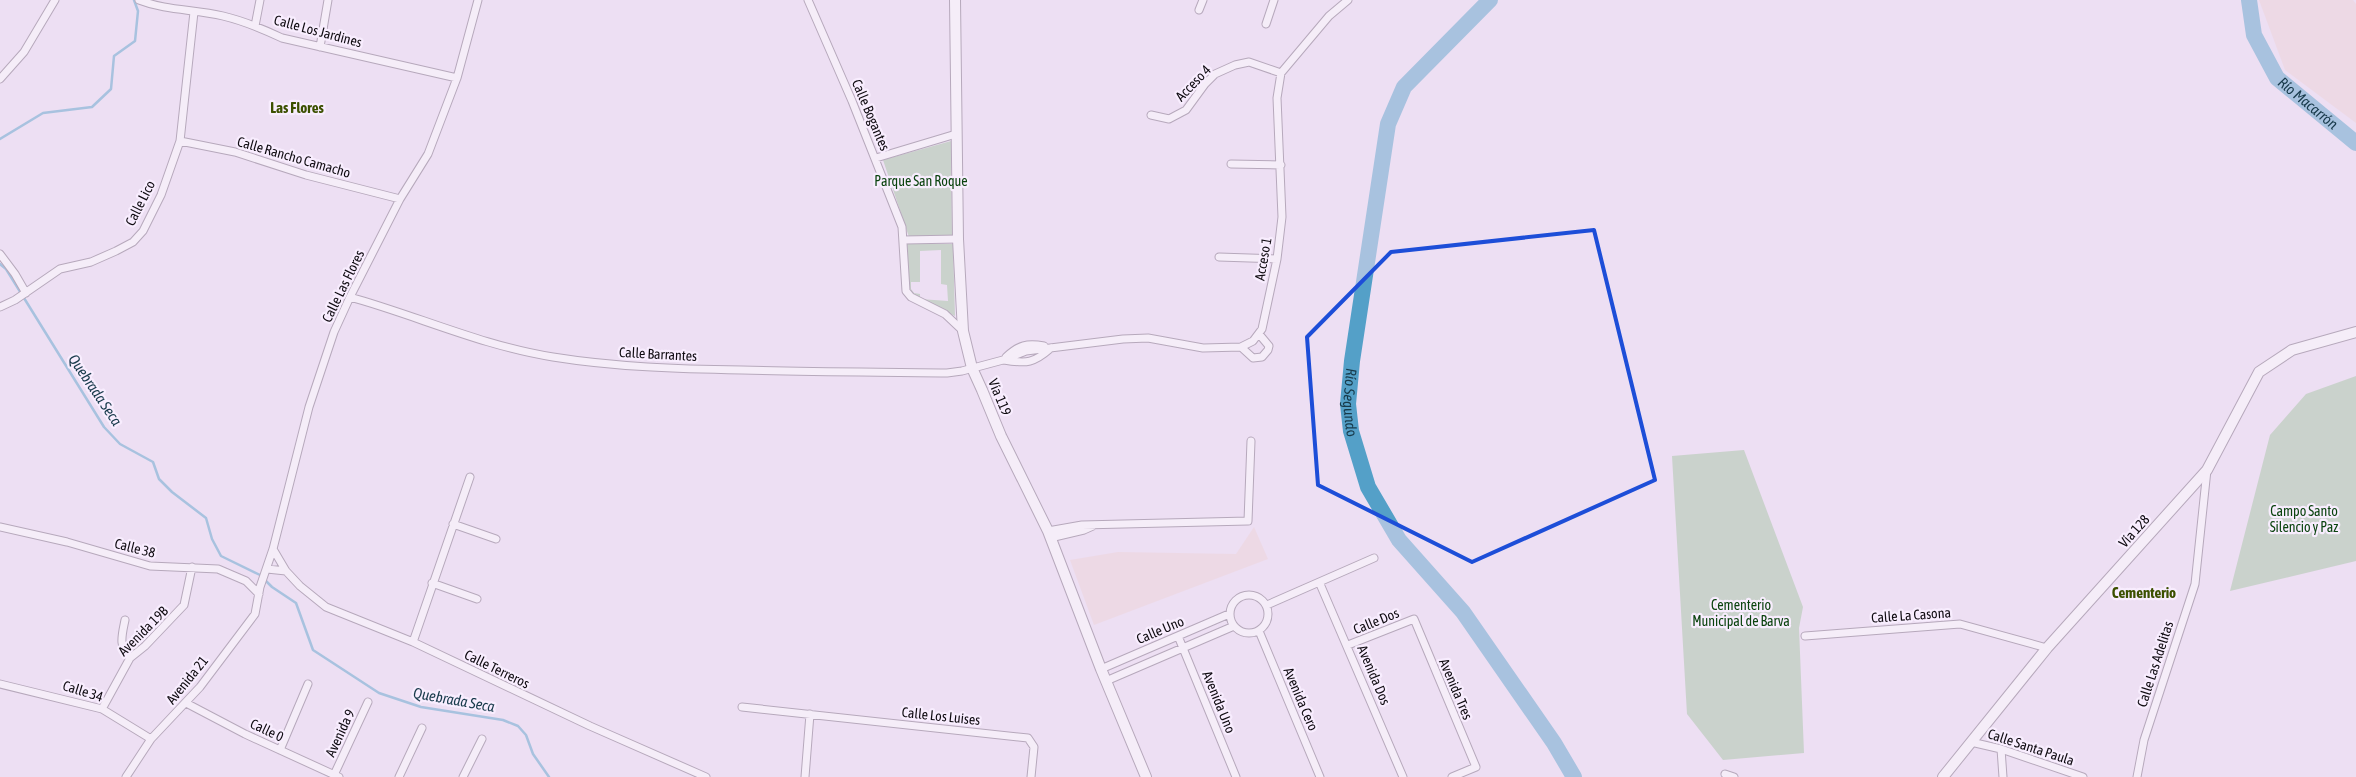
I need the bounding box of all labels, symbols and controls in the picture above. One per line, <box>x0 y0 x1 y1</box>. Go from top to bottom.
street label: Calle Los Jardines <box>272 12 364 50</box>
street label: Acceso 4 <box>1172 61 1214 104</box>
water label: Río Macarrón <box>2275 73 2341 133</box>
street label: Calle Bogantes <box>849 77 893 153</box>
district label: Las Flores <box>270 99 324 116</box>
street label: Calle Rancho Camacho <box>236 133 352 181</box>
park label: Parque San Roque <box>874 173 968 189</box>
street label: Calle Lico <box>122 178 158 228</box>
street label: Acceso 1 <box>1251 236 1275 282</box>
street label: Calle Las Flores <box>319 247 367 325</box>
street label: Calle Barrantes <box>619 344 697 364</box>
water label: Quebrada Seca <box>65 351 125 429</box>
water label: Río Segundo <box>1340 368 1361 439</box>
street label: Vía 119 <box>985 376 1015 418</box>
park label: Campo Santo Silencio y Paz <box>2270 503 2338 535</box>
street label: Vía 128 <box>2115 511 2153 551</box>
street label: Calle 38 <box>113 535 157 561</box>
district label: Cementerio <box>2112 584 2176 601</box>
park label: Cementerio Municipal de Barva <box>1692 597 1790 629</box>
street label: Avenida 19B <box>115 603 171 659</box>
street label: Calle La Casona <box>1871 604 1951 626</box>
street label: Calle Dos <box>1351 605 1401 637</box>
street label: Calle Uno <box>1134 613 1186 647</box>
street label: Calle Las Adelitas <box>2134 619 2176 709</box>
street label: Avenida Dos <box>1354 643 1394 707</box>
street label: Calle Terreros <box>462 646 532 692</box>
street label: Avenida 21 <box>163 653 211 707</box>
street label: Avenida Tres <box>1436 656 1476 722</box>
street label: Avenida Cero <box>1280 665 1322 733</box>
street label: Avenida Uno <box>1199 669 1239 735</box>
street label: Calle 34 <box>61 677 106 705</box>
water label: Quebrada Seca <box>412 684 496 715</box>
street label: Calle Los Luises <box>901 704 981 728</box>
street label: Avenida 9 <box>322 707 358 759</box>
street label: Calle 0 <box>248 715 287 745</box>
street label: Calle Santa Paula <box>1986 725 2076 769</box>

